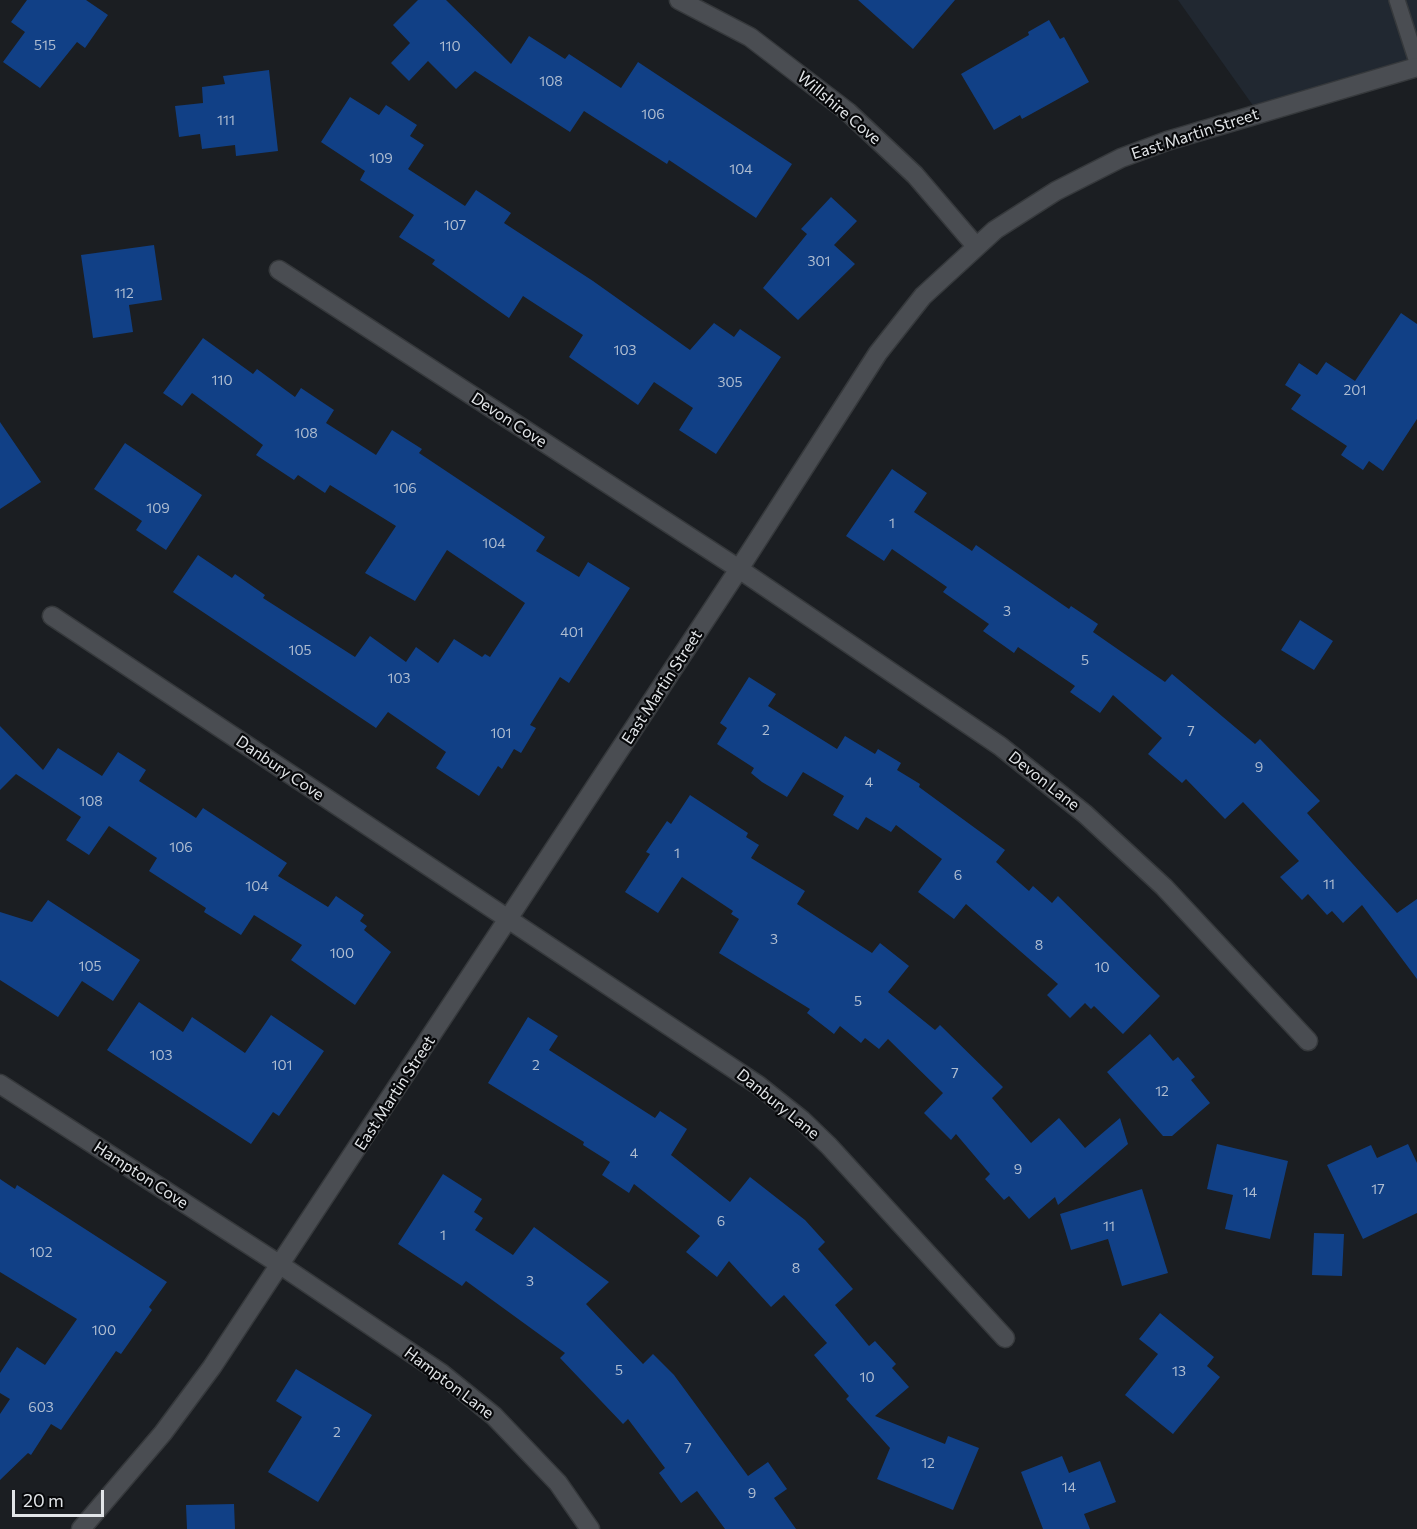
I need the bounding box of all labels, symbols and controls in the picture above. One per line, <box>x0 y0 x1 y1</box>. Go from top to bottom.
house number: 515 <box>34 37 56 53</box>
house number: 110 <box>439 38 461 54</box>
street label: Willshire Cove <box>793 67 885 149</box>
house number: 108 <box>539 73 563 89</box>
street label: East Martin Street <box>1129 104 1261 164</box>
house number: 106 <box>641 106 665 122</box>
house number: 111 <box>217 112 235 128</box>
house number: 109 <box>369 150 393 166</box>
house number: 104 <box>729 161 753 177</box>
house number: 107 <box>444 217 466 233</box>
house number: 301 <box>807 253 831 269</box>
house number: 112 <box>114 285 134 301</box>
house number: 103 <box>613 342 637 358</box>
house number: 110 <box>211 372 233 388</box>
house number: 305 <box>717 374 743 390</box>
house number: 201 <box>1344 382 1366 398</box>
street label: Devon Cove <box>468 388 550 452</box>
house number: 108 <box>294 425 318 441</box>
house number: 106 <box>393 480 417 496</box>
house number: 109 <box>146 500 170 516</box>
house number: 1 <box>889 515 895 531</box>
house number: 104 <box>482 535 506 551</box>
house number: 3 <box>1003 603 1011 619</box>
house number: 401 <box>560 624 584 640</box>
street label: East Martin Street <box>618 626 706 748</box>
house number: 105 <box>288 642 312 658</box>
house number: 5 <box>1081 652 1089 668</box>
house number: 103 <box>387 670 411 686</box>
house number: 2 <box>762 722 770 738</box>
house number: 7 <box>1187 723 1195 739</box>
house number: 101 <box>490 725 512 741</box>
street label: Danbury Cove <box>232 732 328 804</box>
street label: Devon Lane <box>1005 747 1083 815</box>
house number: 9 <box>1255 759 1263 775</box>
house number: 4 <box>865 774 873 790</box>
house number: 108 <box>79 793 103 809</box>
house number: 106 <box>169 839 193 855</box>
house number: 1 <box>674 845 680 861</box>
house number: 6 <box>954 867 962 883</box>
house number: 11 <box>1323 876 1335 892</box>
house number: 104 <box>245 878 269 894</box>
house number: 3 <box>770 931 778 947</box>
house number: 8 <box>1035 937 1043 953</box>
house number: 100 <box>330 945 354 961</box>
house number: 105 <box>78 958 102 974</box>
house number: 10 <box>1094 959 1110 975</box>
house number: 5 <box>854 993 862 1009</box>
street label: East Martin Street <box>351 1032 439 1154</box>
house number: 103 <box>149 1047 173 1063</box>
house number: 101 <box>271 1057 293 1073</box>
house number: 2 <box>532 1057 540 1073</box>
street label: Danbury Lane <box>733 1065 823 1143</box>
house number: 7 <box>951 1065 959 1081</box>
house number: 12 <box>1155 1083 1169 1099</box>
street label: Hampton Cove <box>90 1137 192 1213</box>
house number: 4 <box>630 1145 638 1161</box>
house number: 9 <box>1014 1161 1022 1177</box>
house number: 17 <box>1371 1181 1385 1197</box>
house number: 14 <box>1243 1184 1257 1200</box>
house number: 6 <box>717 1213 725 1229</box>
house number: 11 <box>1103 1218 1115 1234</box>
house number: 1 <box>440 1227 446 1243</box>
house number: 102 <box>30 1244 52 1260</box>
house number: 8 <box>792 1260 800 1276</box>
house number: 3 <box>526 1273 534 1289</box>
house number: 100 <box>92 1322 116 1338</box>
street label: Hampton Lane <box>400 1343 498 1423</box>
house number: 5 <box>615 1362 623 1378</box>
house number: 13 <box>1172 1363 1186 1379</box>
house number: 10 <box>859 1369 875 1385</box>
house number: 603 <box>28 1399 54 1415</box>
house number: 2 <box>333 1424 341 1440</box>
house number: 7 <box>684 1440 692 1456</box>
house number: 12 <box>921 1455 935 1471</box>
scale bar <box>15 1478 106 1516</box>
house number: 14 <box>1062 1479 1076 1495</box>
house number: 9 <box>748 1485 756 1501</box>
text: 20 m <box>23 1489 64 1511</box>

